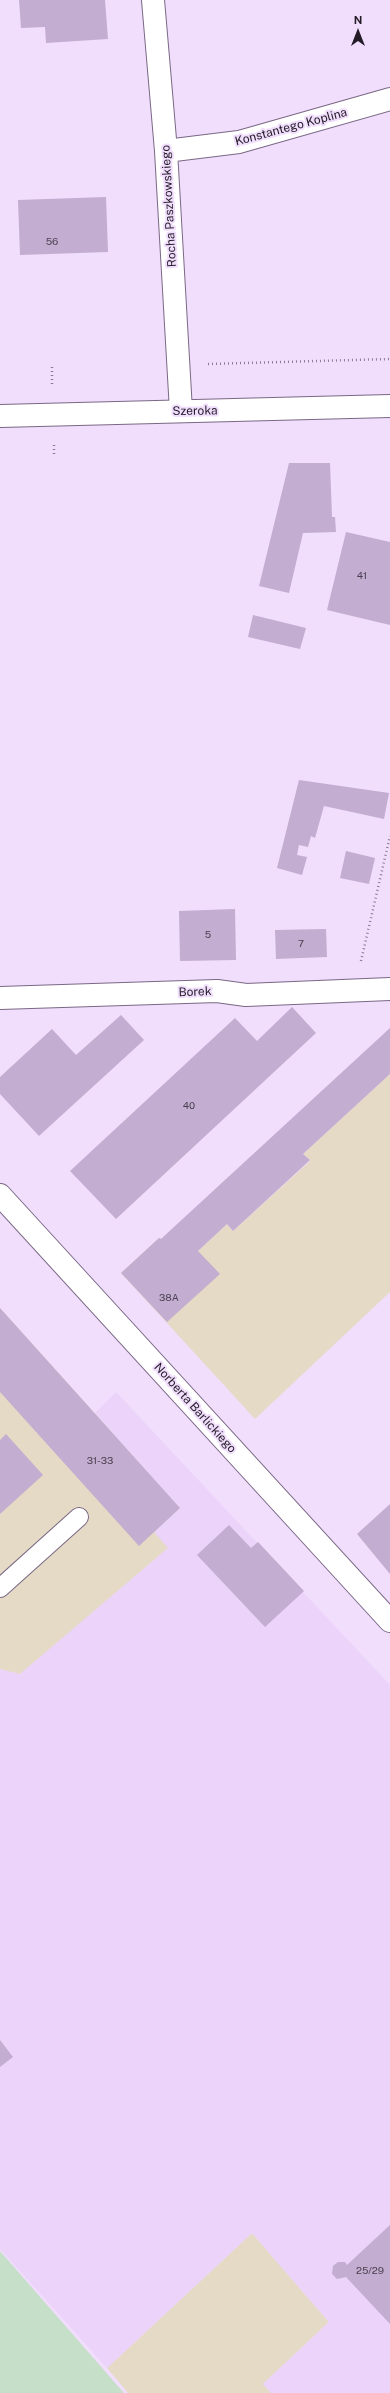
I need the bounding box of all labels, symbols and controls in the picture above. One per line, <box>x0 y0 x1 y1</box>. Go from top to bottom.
north arrow <box>338 12 378 52</box>
text: N <box>354 14 362 26</box>
street label: Konstantego Koplina <box>233 105 349 149</box>
street label: Rocha Paszkowskiego <box>159 144 179 268</box>
house number: 56 <box>46 236 58 248</box>
street label: Szeroka <box>172 403 218 419</box>
house number: 41 <box>357 570 367 582</box>
house number: 5 <box>205 929 211 941</box>
house number: 7 <box>298 938 304 950</box>
street label: Borek <box>178 984 212 1000</box>
house number: 40 <box>183 1100 195 1112</box>
house number: 38A <box>159 1292 179 1304</box>
street label: Norberta Barlickiego <box>151 1360 239 1456</box>
house number: 31-33 <box>87 1455 113 1467</box>
house number: 25/29 <box>356 2265 384 2277</box>

